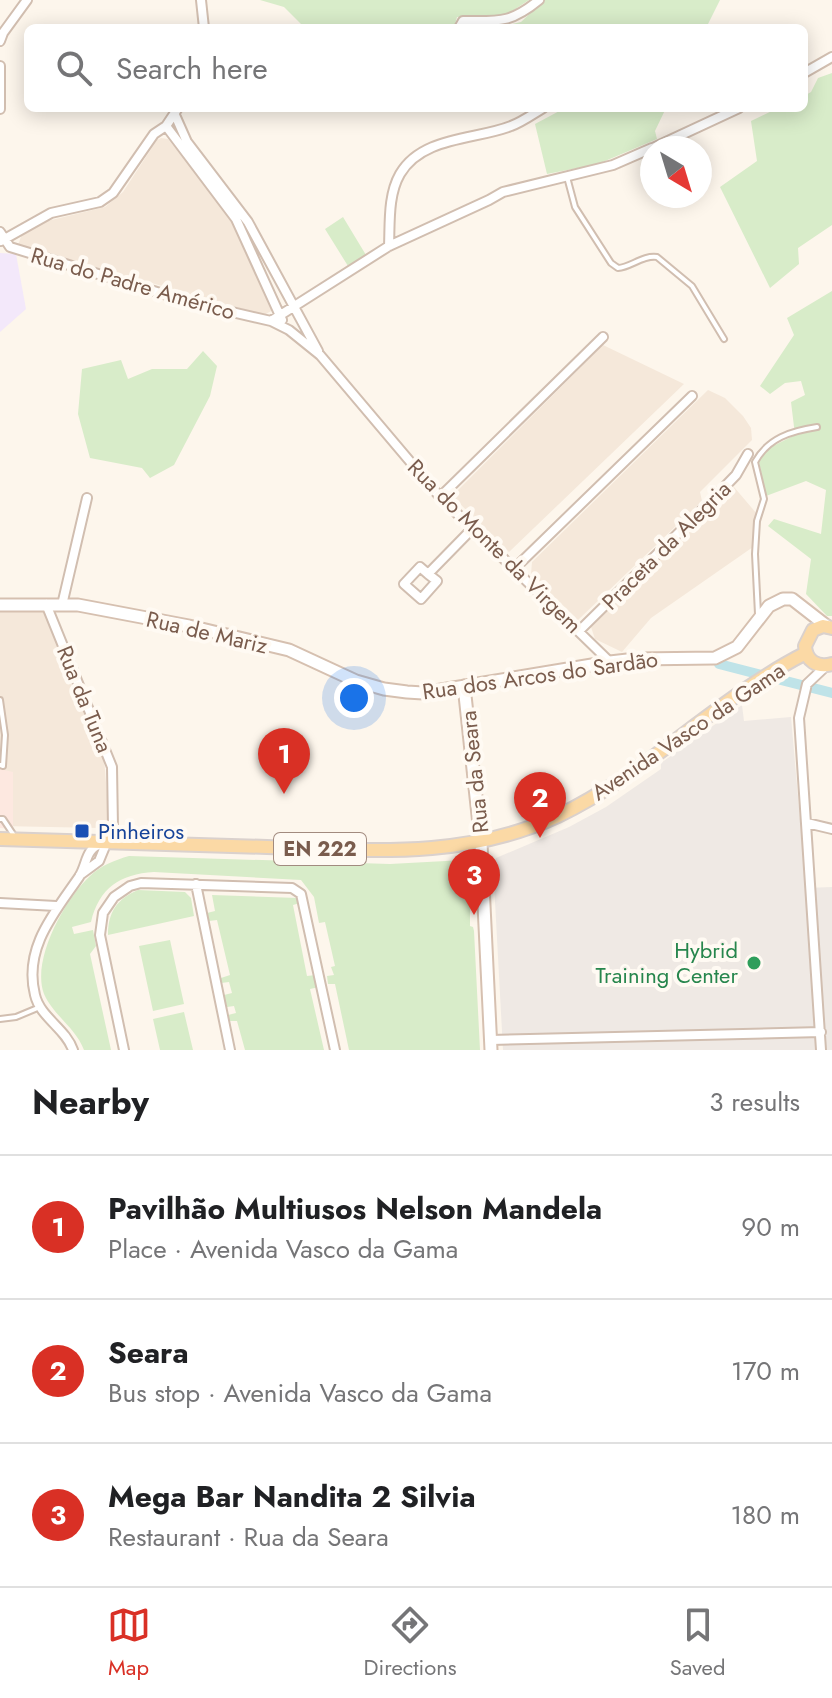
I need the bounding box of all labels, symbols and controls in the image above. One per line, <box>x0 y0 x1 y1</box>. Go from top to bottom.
search box <box>24 24 808 112</box>
icon: search <box>52 46 96 90</box>
text: Search here <box>116 47 268 90</box>
north arrow <box>640 136 712 208</box>
street label: Rua do Padre Américo <box>27 239 239 327</box>
street label: Rua do Monte da Virgem <box>401 452 589 640</box>
street label: Praceta da Alegria <box>594 473 738 617</box>
street label: Rua de Mariz <box>143 603 271 661</box>
street label: Rua da Tuna <box>49 641 121 757</box>
street label: Rua dos Arcos do Sardão <box>420 643 660 707</box>
street label: Avenida Vasco da Gama <box>585 654 791 808</box>
your location <box>334 678 374 718</box>
street label: Rua da Seara <box>452 709 496 835</box>
pin: 1 <box>258 728 310 794</box>
pin: 2 <box>514 772 566 838</box>
place label: Pinheiros <box>98 815 184 847</box>
marker: Pinheiros <box>73 822 91 840</box>
road number: EN 222 <box>274 833 366 865</box>
pin: 3 <box>448 849 500 915</box>
place label: Hybrid Training Center <box>596 934 738 991</box>
marker: Hybrid Training Center <box>745 954 763 972</box>
text: Nearby <box>32 1078 149 1127</box>
text: 3 results <box>709 1083 800 1121</box>
text: Pavilhão Multiusos Nelson Mandela <box>108 1187 602 1230</box>
text: 1 <box>51 1208 65 1246</box>
text: 90 m <box>741 1208 800 1246</box>
text: Place · Avenida Vasco da Gama <box>108 1230 458 1268</box>
text: Seara <box>108 1331 189 1374</box>
text: 2 <box>49 1352 67 1390</box>
text: 170 m <box>731 1352 800 1390</box>
text: Bus stop · Avenida Vasco da Gama <box>108 1374 492 1412</box>
text: Mega Bar Nandita 2 Silvia <box>108 1475 476 1518</box>
text: 3 <box>50 1496 66 1534</box>
text: 180 m <box>730 1496 800 1534</box>
text: Restaurant · Rua da Seara <box>108 1518 389 1556</box>
tab: Map <box>107 1603 151 1683</box>
tab: Directions <box>364 1603 457 1683</box>
tab: Saved <box>670 1603 725 1683</box>

